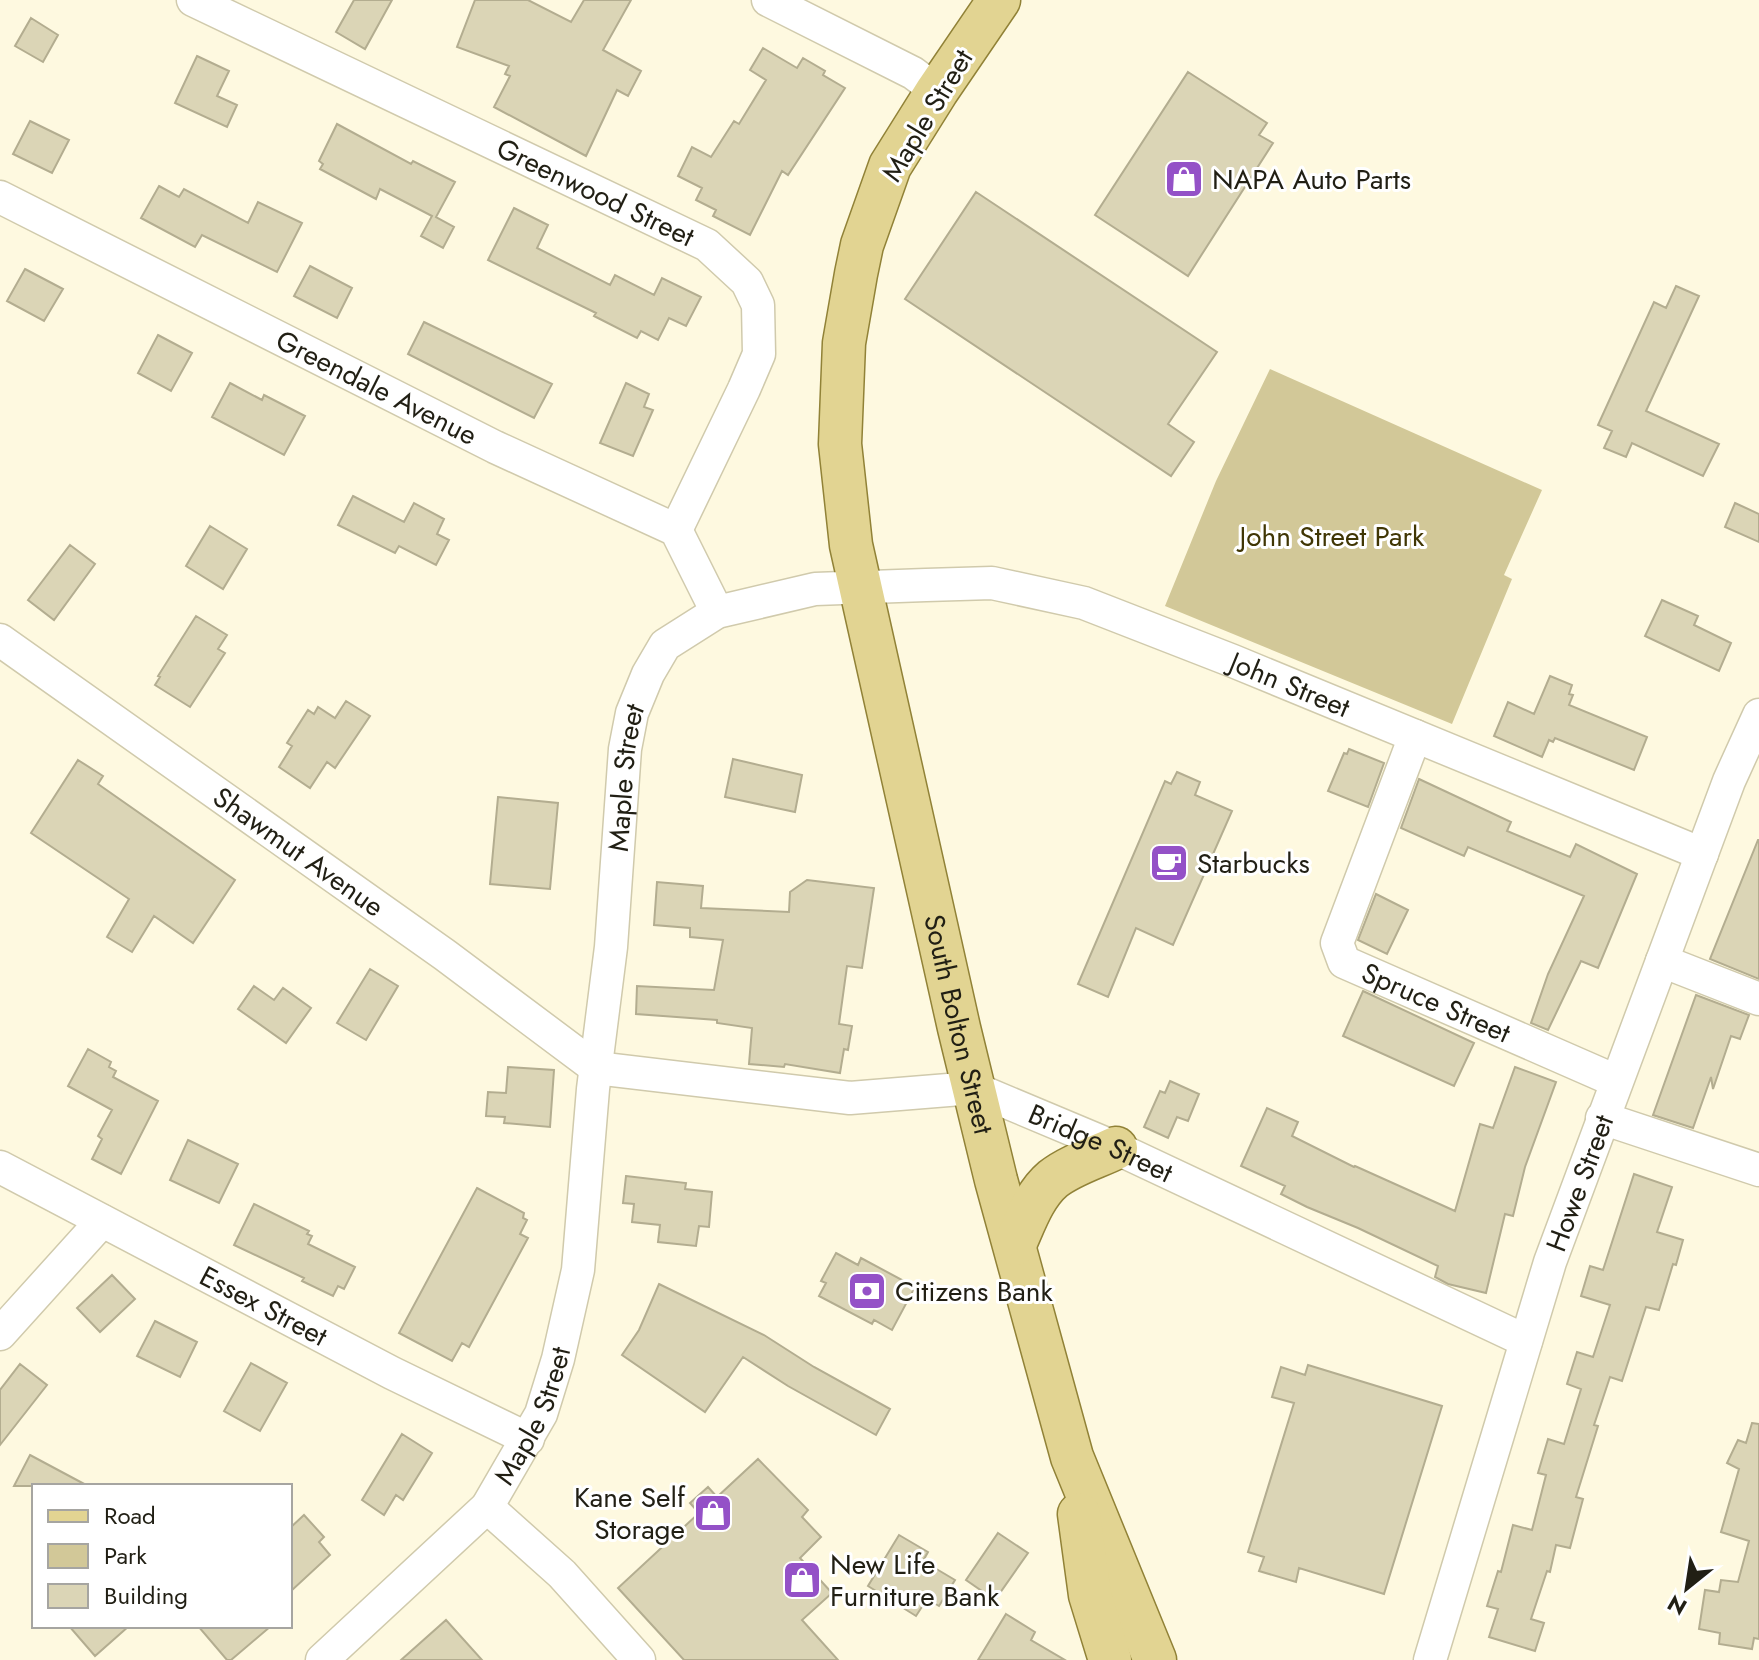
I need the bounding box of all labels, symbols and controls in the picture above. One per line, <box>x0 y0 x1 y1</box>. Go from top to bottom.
street label: Maple Street <box>872 41 983 189</box>
street label: Greenwood Street <box>490 128 701 257</box>
shop icon: NAPA Auto Parts <box>1163 158 1205 200</box>
place label: NAPA Auto Parts <box>1212 159 1411 200</box>
street label: Greendale Avenue <box>269 320 484 456</box>
park label: John Street Park <box>1236 516 1425 557</box>
street label: John Street <box>1220 640 1356 728</box>
street label: Maple Street <box>598 697 655 853</box>
street label: Shawmut Avenue <box>204 777 392 927</box>
cafe icon: Starbucks <box>1148 842 1190 884</box>
place label: Starbucks <box>1197 843 1310 884</box>
street label: South Bolton Street <box>913 910 1004 1139</box>
street label: Spruce Street <box>1355 952 1517 1053</box>
street label: Bridge Street <box>1022 1094 1180 1193</box>
street label: Howe Street <box>1536 1109 1624 1257</box>
street label: Essex Street <box>192 1256 335 1357</box>
bank icon: Citizens Bank <box>846 1270 888 1312</box>
place label: Citizens Bank <box>895 1271 1054 1312</box>
street label: Maple Street <box>484 1343 581 1493</box>
place label: Kane Self Storage <box>574 1477 686 1550</box>
legend <box>32 1484 292 1628</box>
shop icon: Kane Self Storage <box>692 1492 734 1534</box>
text: Road <box>104 1498 156 1533</box>
text: Park <box>104 1538 147 1573</box>
place label: New Life Furniture Bank <box>830 1544 1000 1617</box>
north arrow <box>1647 1548 1727 1628</box>
shop icon: New Life Furniture Bank <box>781 1559 823 1601</box>
text: Building <box>104 1578 188 1613</box>
text: N <box>1661 1587 1693 1624</box>

